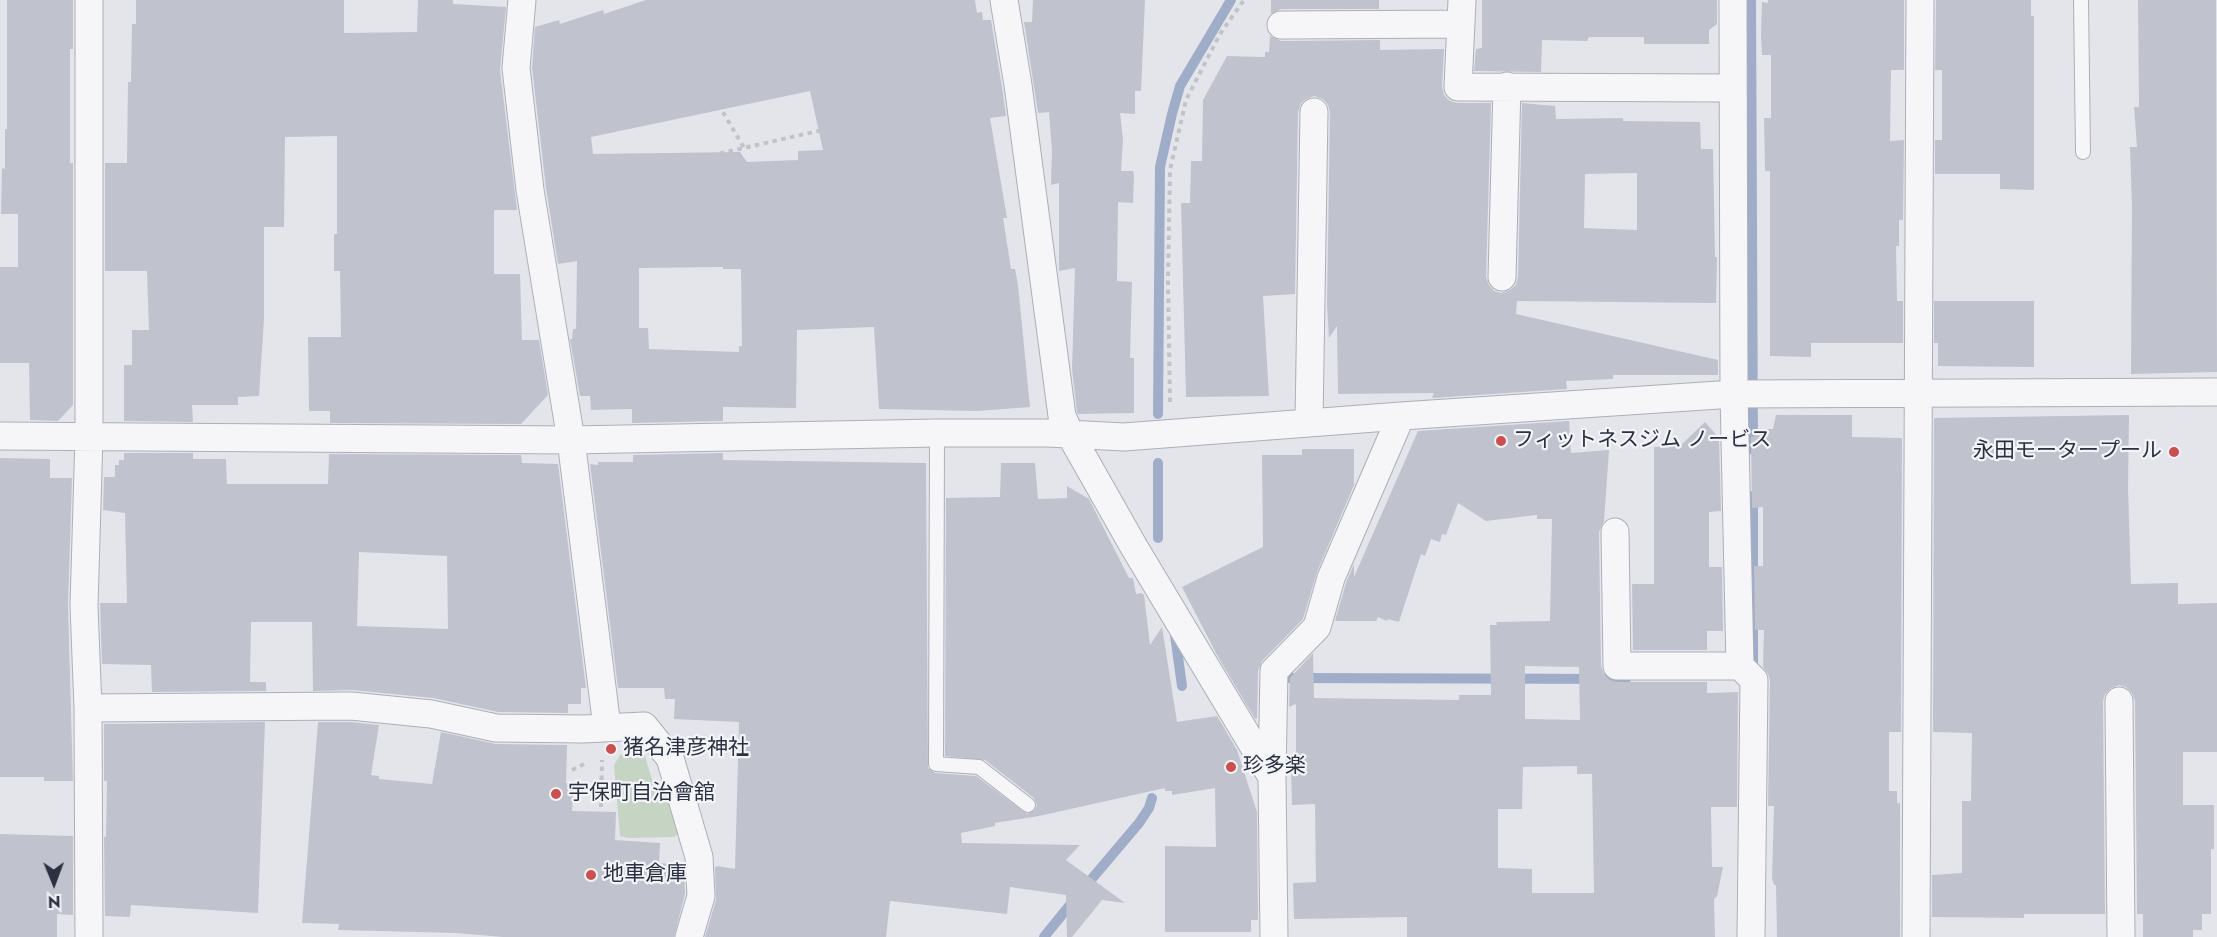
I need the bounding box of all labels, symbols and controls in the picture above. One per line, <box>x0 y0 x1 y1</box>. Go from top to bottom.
place label: フィットネスジム ノービス <box>1513 428 1771 454</box>
marker: フィットネスジム ノービス <box>1494 434 1508 448</box>
place label: 永田モータープール <box>1973 439 2162 465</box>
marker: 永田モータープール <box>2167 445 2181 459</box>
place label: 猪名津彦神社 <box>623 736 749 762</box>
marker: 猪名津彦神社 <box>604 742 618 756</box>
place label: 珍多楽 <box>1243 754 1306 780</box>
marker: 珍多楽 <box>1224 760 1238 774</box>
place label: 宇保町自治會舘 <box>568 781 715 807</box>
marker: 宇保町自治會舘 <box>549 787 563 801</box>
north arrow <box>24 853 84 913</box>
place label: 地車倉庫 <box>603 862 687 888</box>
marker: 地車倉庫 <box>584 868 598 882</box>
text: N <box>48 890 61 913</box>

